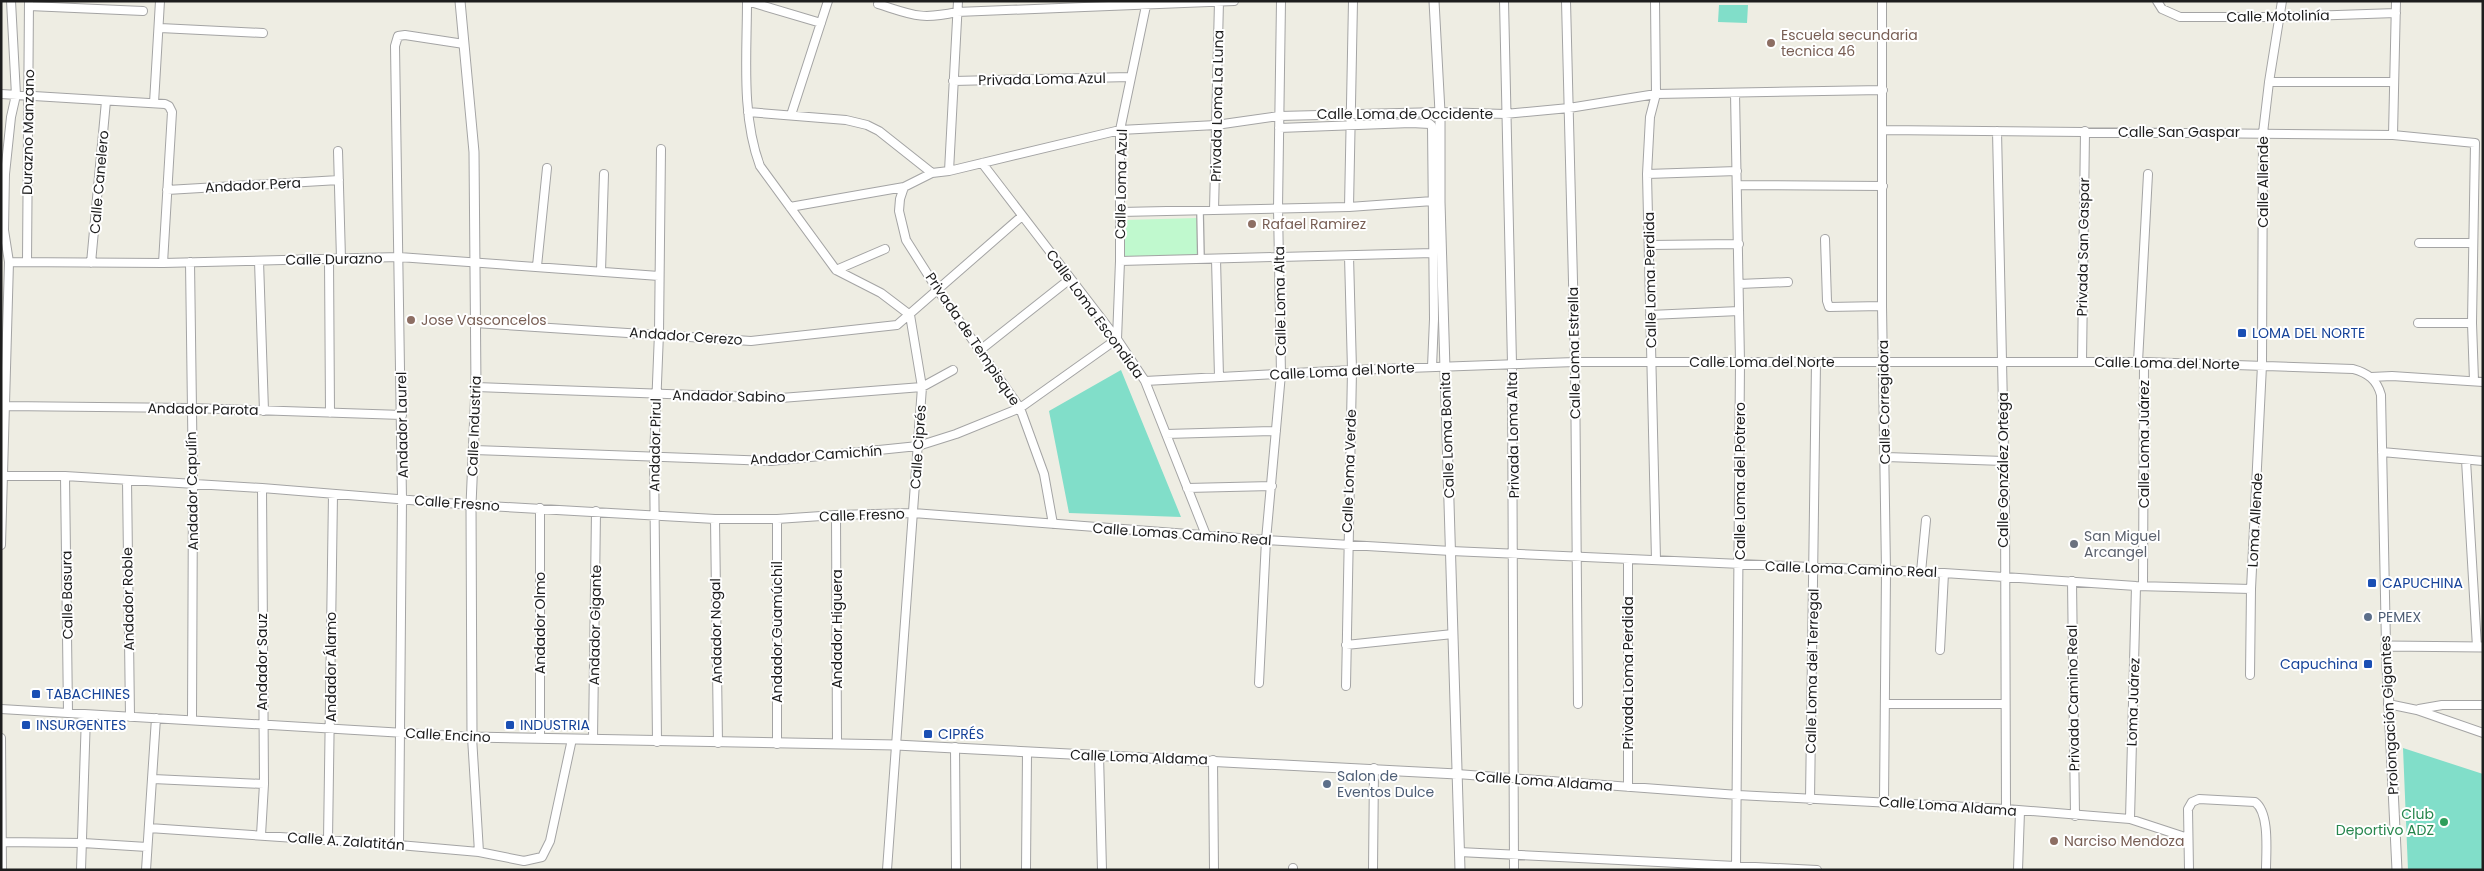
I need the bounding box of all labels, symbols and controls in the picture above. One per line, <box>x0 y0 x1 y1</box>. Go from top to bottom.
street label: Calle Motolinía <box>2226 5 2330 27</box>
place label: Escuela secundaria tecnica 46 <box>1781 25 1918 61</box>
street label: Privada Loma La Luna <box>1206 30 1228 182</box>
marker: Escuela secundaria tecnica 46 <box>1765 37 1777 49</box>
street label: Privada Loma Azul <box>978 68 1106 90</box>
street label: Durazno Manzano <box>17 69 39 195</box>
street label: Calle Loma de Occidente <box>1317 104 1494 124</box>
street label: Calle San Gaspar <box>2118 122 2240 142</box>
street label: Calle Canelero <box>85 129 113 235</box>
street label: Calle Loma Azul <box>1110 129 1132 239</box>
street label: Calle Allende <box>2253 136 2273 228</box>
street label: Andador Pera <box>204 172 302 198</box>
street label: Privada San Gaspar <box>2072 177 2094 317</box>
street label: Calle Loma Perdida <box>1639 212 1661 348</box>
place label: Rafael Ramirez <box>1262 214 1366 234</box>
marker: Rafael Ramirez <box>1246 218 1258 230</box>
street label: Calle Loma Escondida <box>1041 245 1149 383</box>
street label: Calle Loma Alta <box>1269 246 1291 356</box>
street label: Calle Durazno <box>285 248 383 270</box>
street label: Privada de Tempisque <box>921 268 1025 410</box>
street label: Calle Loma Estrella <box>1563 287 1585 419</box>
place label: Jose Vasconcelos <box>421 310 547 330</box>
marker: Jose Vasconcelos <box>405 314 417 326</box>
street label: Andador Cerezo <box>629 322 743 350</box>
place label: LOMA DEL NORTE <box>2252 323 2365 343</box>
marker: LOMA DEL NORTE <box>2236 327 2248 339</box>
street label: Calle Corregidora <box>1873 340 1895 464</box>
street label: Calle Loma del Norte <box>1689 352 1835 372</box>
street label: Calle Loma del Norte <box>2094 352 2240 374</box>
street label: Calle Loma del Norte <box>1269 357 1415 385</box>
street label: Calle Loma Bonita <box>1435 371 1459 499</box>
street label: Privada Loma Alta <box>1502 371 1524 499</box>
street label: Andador Laurel <box>391 372 413 478</box>
street label: Calle Industria <box>462 375 486 477</box>
street label: Calle Loma Juárez <box>2134 380 2154 508</box>
street label: Andador Sabino <box>672 385 786 407</box>
street label: Calle González Ortega <box>1993 392 2013 548</box>
street label: Andador Parota <box>147 398 259 420</box>
street label: Andador Pirul <box>644 398 666 492</box>
street label: Calle Loma del Potrero <box>1730 402 1750 560</box>
street label: Calle Ciprés <box>905 404 931 490</box>
street label: Calle Loma Verde <box>1337 409 1361 533</box>
street label: Andador Capulín <box>181 431 203 551</box>
street label: Andador Camichín <box>749 440 883 470</box>
street label: Loma Allende <box>2243 472 2267 568</box>
street label: Calle Fresno <box>414 490 501 516</box>
street label: Calle Fresno <box>819 504 905 526</box>
street label: Calle Lomas Camino Real <box>1092 518 1272 550</box>
place label: San Miguel Arcangel <box>2084 526 2160 562</box>
marker: San Miguel Arcangel <box>2068 538 2080 550</box>
street label: Andador Roble <box>117 547 139 651</box>
street label: Calle Basura <box>56 551 78 639</box>
street label: Calle Loma Camino Real <box>1765 556 1937 582</box>
street label: Andador Guamúchil <box>767 561 787 703</box>
street label: Andador Gigante <box>584 564 606 686</box>
street label: Andador Higuera <box>827 569 847 689</box>
street label: Andador Olmo <box>530 572 550 674</box>
place label: CAPUCHINA <box>2382 573 2463 593</box>
marker: CAPUCHINA <box>2366 577 2378 589</box>
street label: Andador Nogal <box>705 578 727 684</box>
street label: Calle Loma del Terregal <box>1801 588 1823 754</box>
street label: Privada Loma Perdida <box>1618 596 1638 750</box>
place label: PEMEX <box>2378 607 2422 627</box>
marker: PEMEX <box>2362 611 2374 623</box>
street label: Andador Álamo <box>321 612 341 722</box>
street label: Andador Sauz <box>252 613 272 711</box>
street label: Privada Camino Real <box>2062 625 2084 771</box>
street label: Prolongación Gigantes <box>2375 635 2403 795</box>
place label: Capuchina <box>2280 654 2358 674</box>
street label: Loma Juárez <box>2121 657 2145 747</box>
marker: Capuchina <box>2362 658 2374 670</box>
place label: TABACHINES <box>46 684 130 704</box>
marker: TABACHINES <box>30 688 42 700</box>
place label: INSURGENTES <box>36 715 126 735</box>
place label: INDUSTRIA <box>520 715 590 735</box>
marker: INSURGENTES <box>20 719 32 731</box>
marker: INDUSTRIA <box>504 719 516 731</box>
street label: Calle Encino <box>405 723 491 747</box>
place label: CIPRÉS <box>938 724 984 744</box>
marker: CIPRÉS <box>922 728 934 740</box>
street label: Calle Loma Aldama <box>1070 745 1208 769</box>
place label: Salon de Eventos Dulce <box>1337 766 1435 802</box>
street label: Calle Loma Aldama <box>1475 766 1613 796</box>
marker: Salon de Eventos Dulce <box>1321 778 1333 790</box>
street label: Calle Loma Aldama <box>1879 791 2017 821</box>
place label: Club Deportivo ADZ <box>2336 804 2434 840</box>
marker: Club Deportivo ADZ <box>2438 816 2450 828</box>
street label: Calle A. Zalatitán <box>287 827 405 855</box>
place label: Narciso Mendoza <box>2064 831 2184 851</box>
marker: Narciso Mendoza <box>2048 835 2060 847</box>

